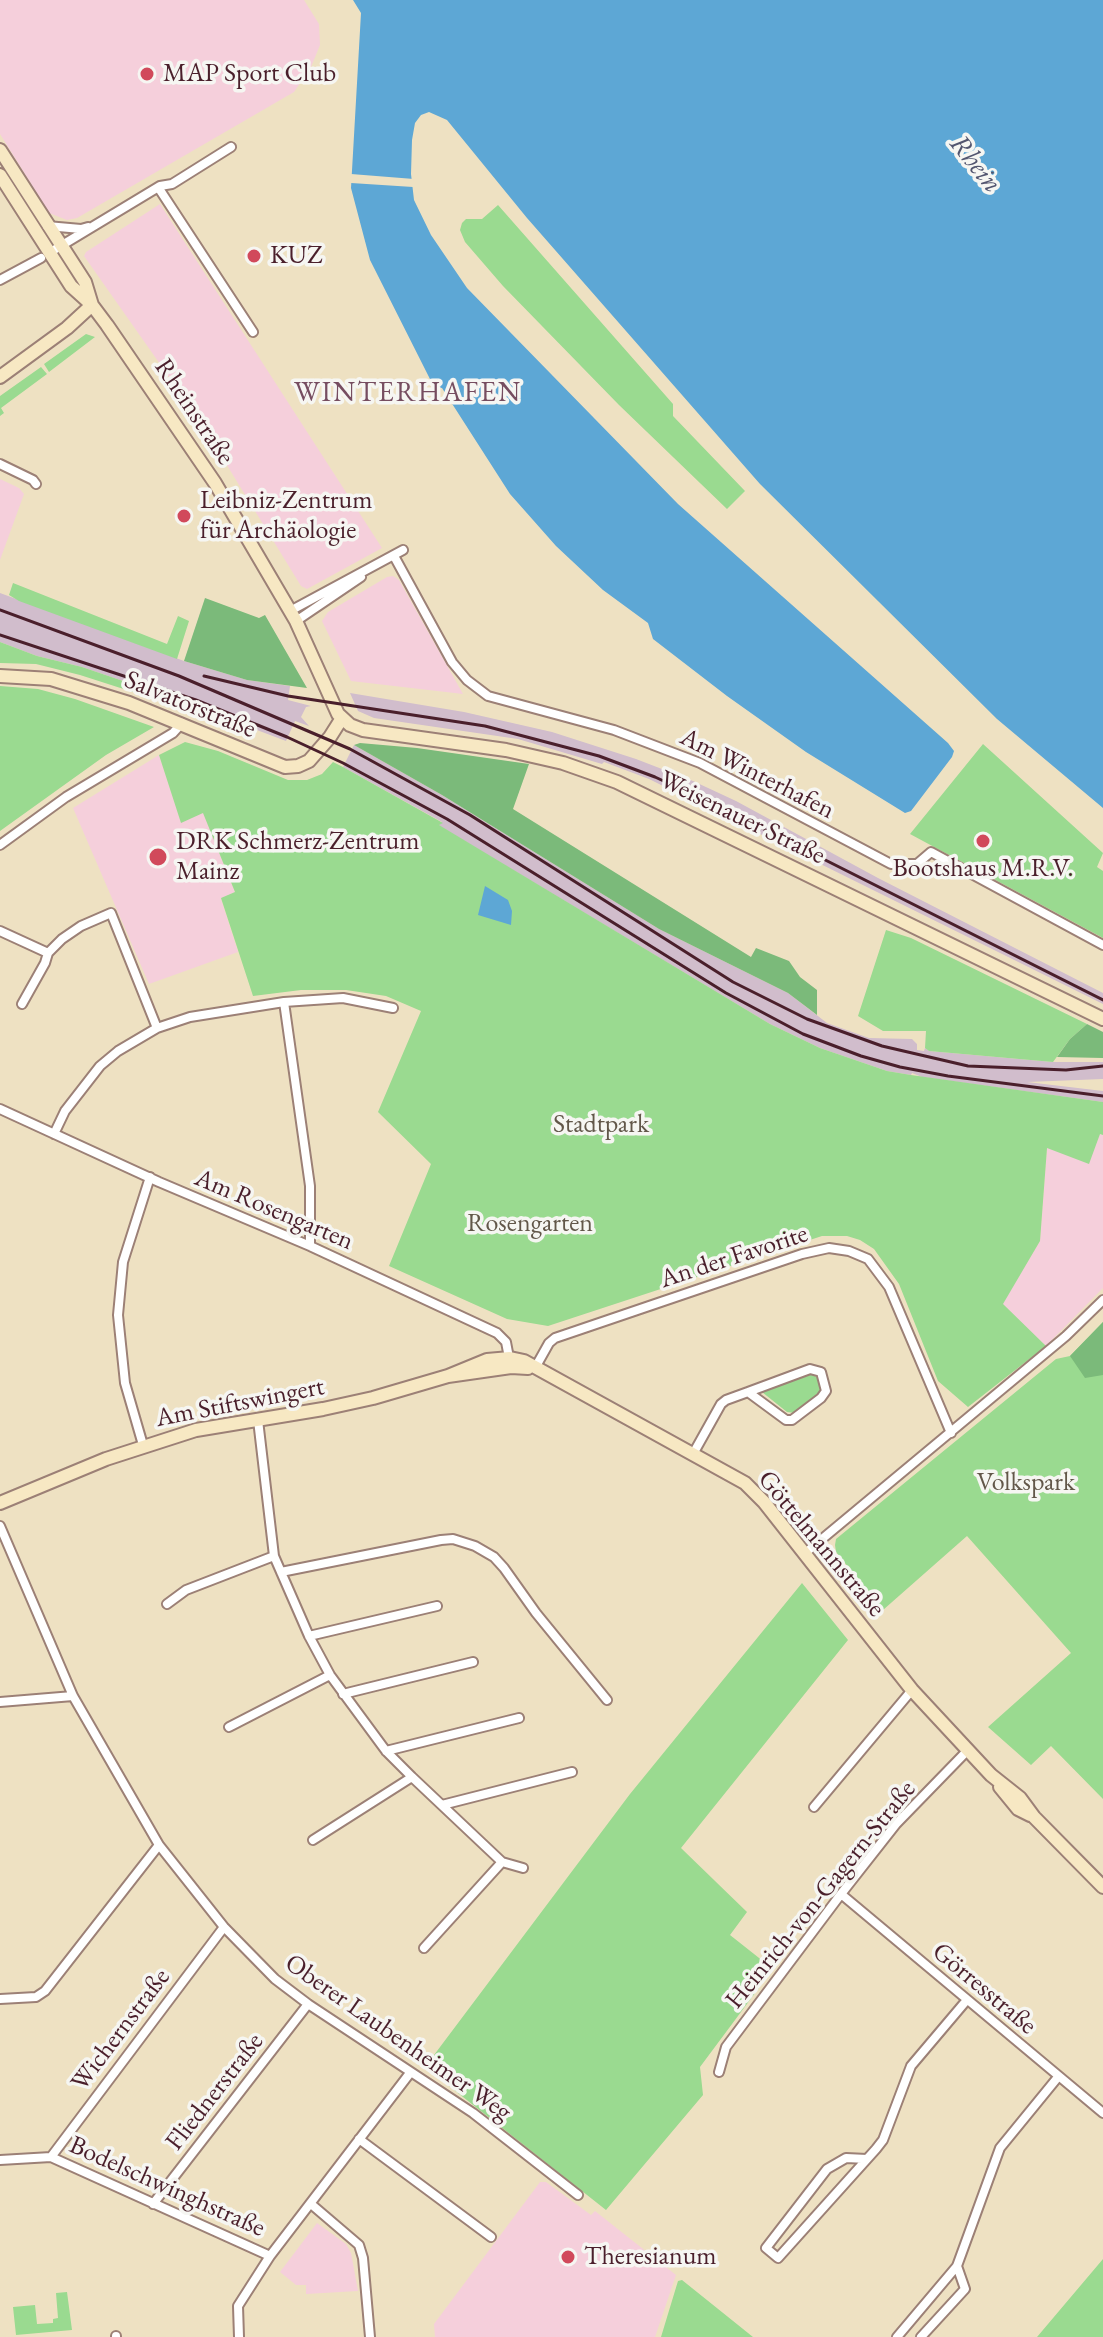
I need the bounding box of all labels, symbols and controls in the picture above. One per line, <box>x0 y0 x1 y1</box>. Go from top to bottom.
place label: MAP Sport Club <box>163 58 336 90</box>
marker: MAP Sport Club <box>138 65 156 83</box>
water label: Rhein <box>941 128 1009 200</box>
place label: KUZ <box>270 240 323 272</box>
marker: KUZ <box>245 247 263 265</box>
street label: Rheinstraße <box>147 353 241 471</box>
district label: WINTERHAFEN <box>294 376 522 410</box>
place label: Leibniz-Zentrum für Archäologie <box>200 485 372 546</box>
marker: Leibniz-Zentrum für Archäologie <box>175 507 193 525</box>
street label: Salvatorstraße <box>120 665 260 745</box>
street label: Am Winterhafen <box>675 722 839 826</box>
street label: Weisenauer Straße <box>654 764 830 872</box>
place label: DRK Schmerz-Zentrum Mainz <box>176 826 419 888</box>
marker: Bootshaus M.R.V. <box>974 832 992 850</box>
marker: DRK Schmerz-Zentrum Mainz <box>147 846 169 868</box>
place label: Bootshaus M.R.V. <box>893 853 1073 885</box>
park label: Stadtpark <box>553 1109 649 1141</box>
street label: Am Rosengarten <box>190 1163 358 1257</box>
park label: Rosengarten <box>467 1208 593 1240</box>
street label: An der Favorite <box>656 1218 812 1296</box>
street label: Am Stiftswingert <box>153 1371 327 1435</box>
street label: Göttelmannstraße <box>751 1464 891 1624</box>
park label: Volkspark <box>977 1467 1075 1499</box>
street label: Heinrich-von-Gagern-Straße <box>719 1775 923 2015</box>
street label: Görresstraße <box>925 1936 1043 2042</box>
street label: Oberer Laubenheimer Weg <box>279 1948 517 2128</box>
street label: Wichernstraße <box>65 1963 177 2097</box>
street label: Fliednerstraße <box>159 2027 271 2157</box>
street label: Bodelschwinghstraße <box>64 2130 270 2244</box>
place label: Theresianum <box>584 2241 717 2273</box>
marker: Theresianum <box>559 2248 577 2266</box>

